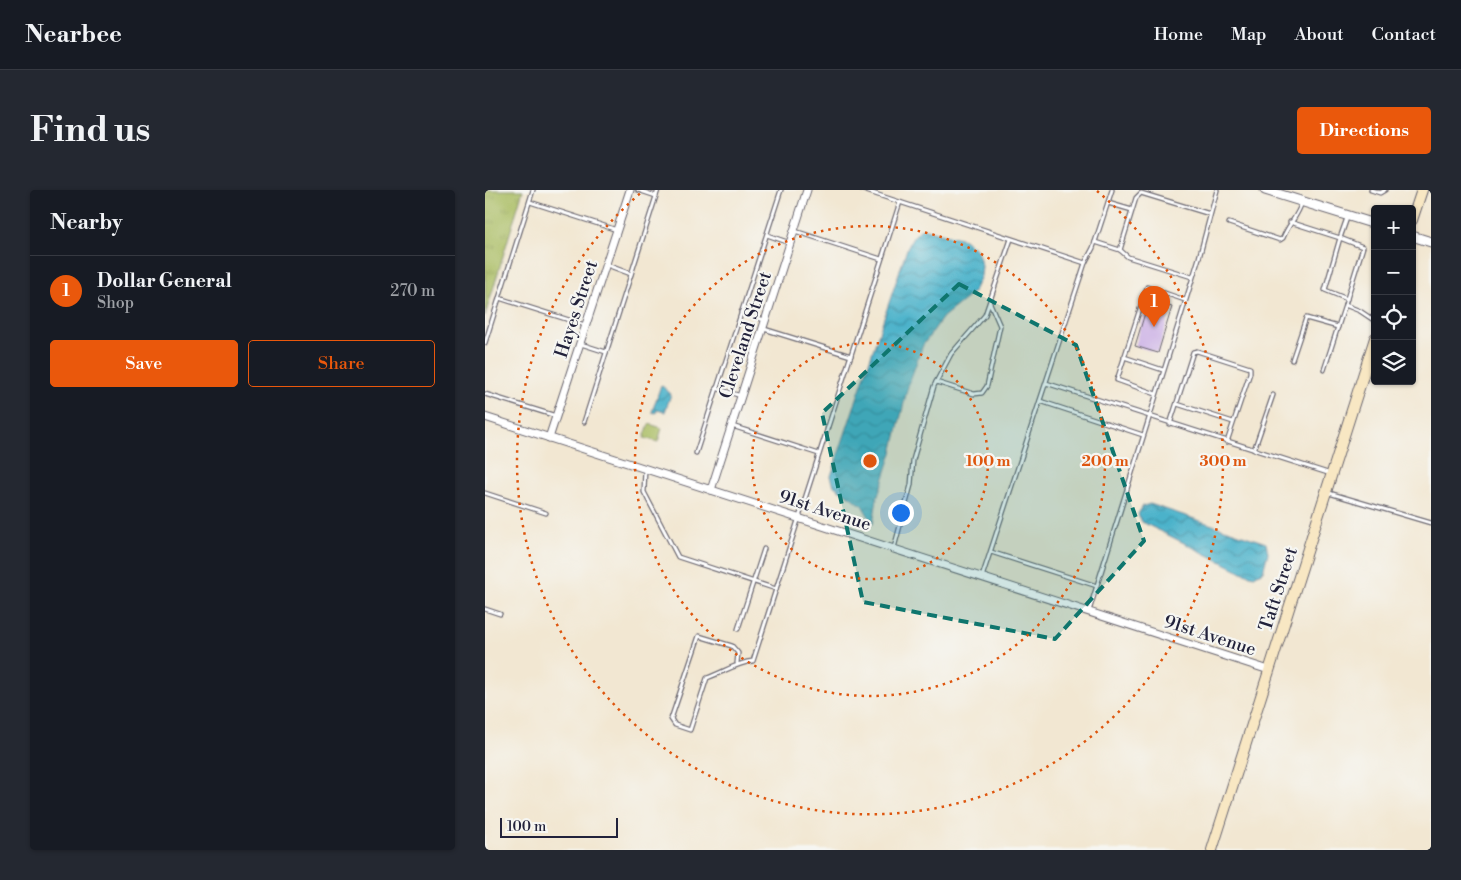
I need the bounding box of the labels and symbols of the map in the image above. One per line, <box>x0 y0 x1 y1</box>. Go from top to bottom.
street label: Hayes Street <box>550 257 603 361</box>
street label: Cleveland Street <box>714 268 777 402</box>
pin: 1 <box>1138 286 1170 327</box>
centre of rings <box>861 452 879 470</box>
text: 100 m <box>966 452 1011 471</box>
text: 200 m <box>1081 452 1129 471</box>
text: 300 m <box>1200 452 1247 471</box>
street label: 91st Avenue <box>776 485 874 536</box>
your location <box>888 500 914 526</box>
street label: Taft Street <box>1254 544 1303 634</box>
street label: 91st Avenue <box>1161 610 1259 661</box>
scale bar <box>500 815 617 838</box>

